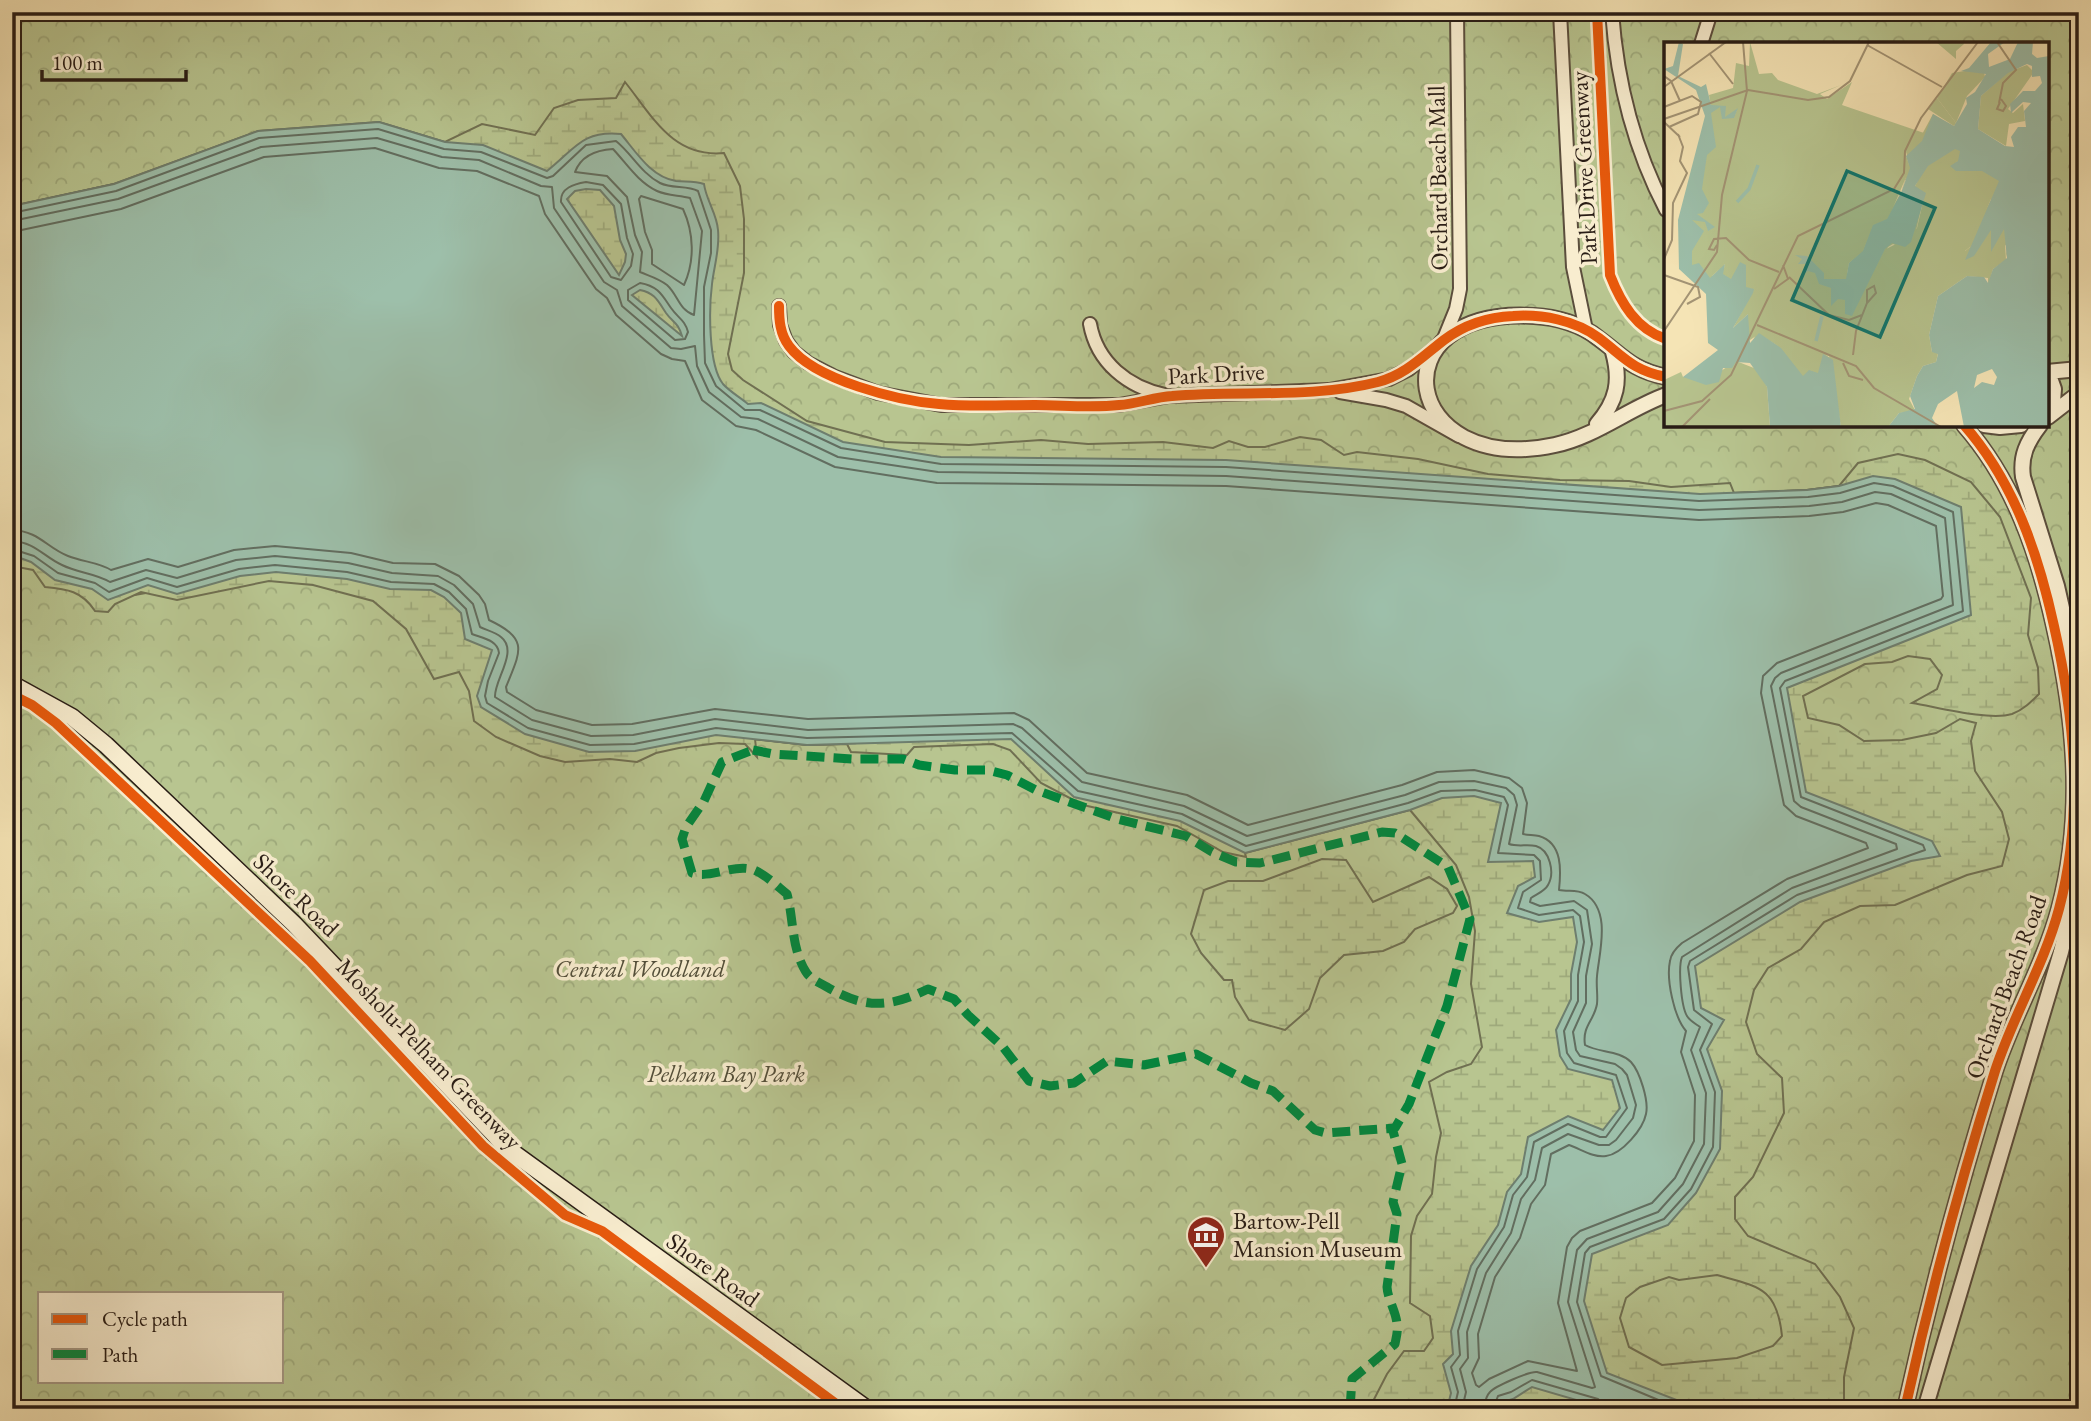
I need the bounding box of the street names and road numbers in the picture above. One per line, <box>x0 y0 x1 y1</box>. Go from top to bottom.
street label: Park Drive Greenway <box>1563 70 1604 266</box>
street label: Orchard Beach Mall <box>1420 85 1455 271</box>
street label: Park Drive <box>1167 355 1265 392</box>
street label: Shore Road <box>247 846 347 944</box>
street label: Orchard Beach Road <box>1958 890 2053 1083</box>
street label: Mosholu-Pelham Greenway <box>330 951 529 1156</box>
street label: Shore Road <box>661 1225 767 1314</box>

